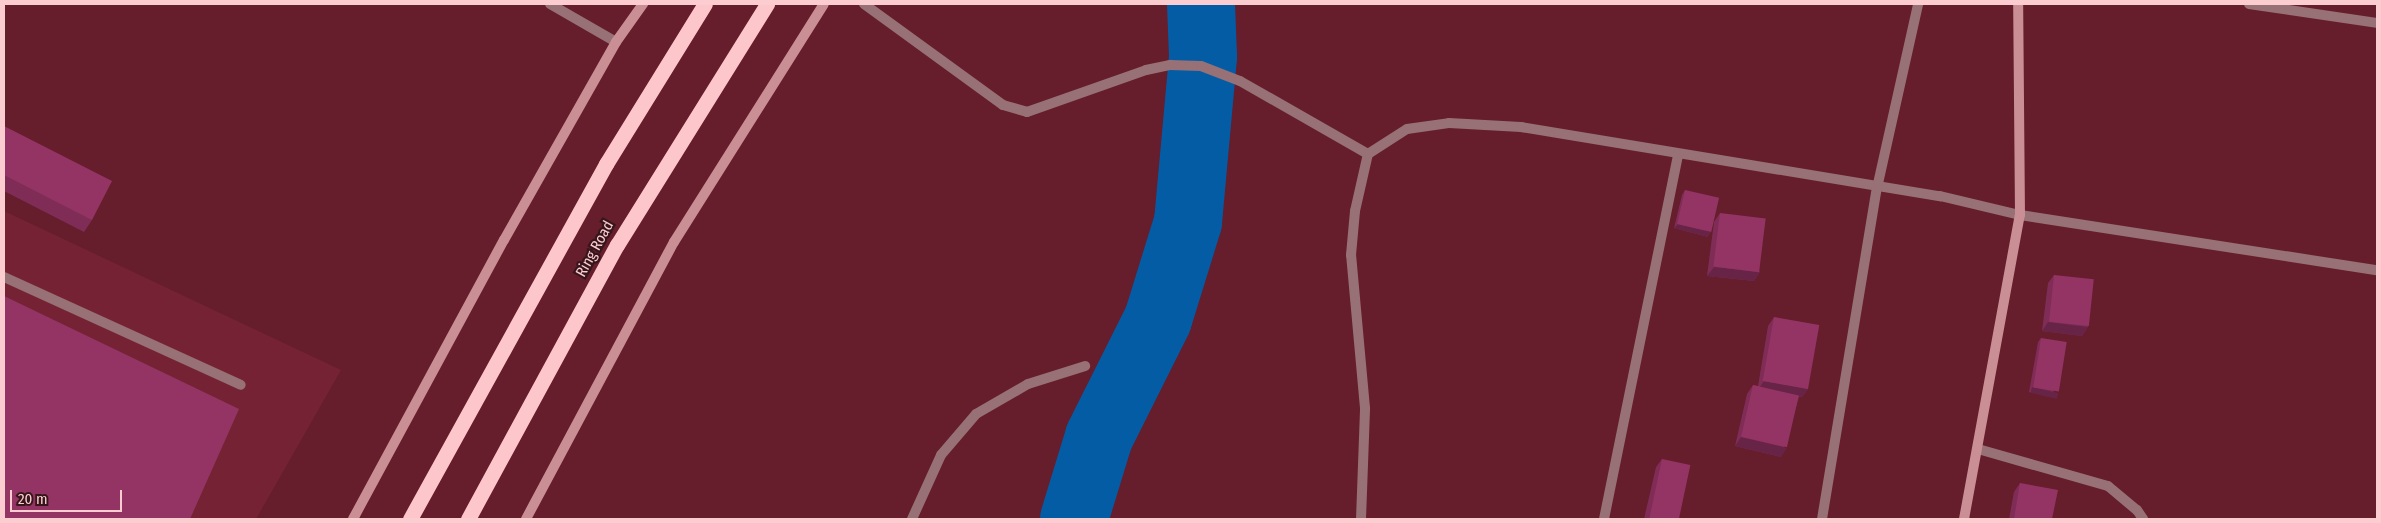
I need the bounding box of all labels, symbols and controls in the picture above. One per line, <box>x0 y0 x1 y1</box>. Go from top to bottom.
street label: Ring Road <box>572 218 618 280</box>
scale bar <box>12 480 125 512</box>
text: 20 m <box>18 490 48 508</box>

